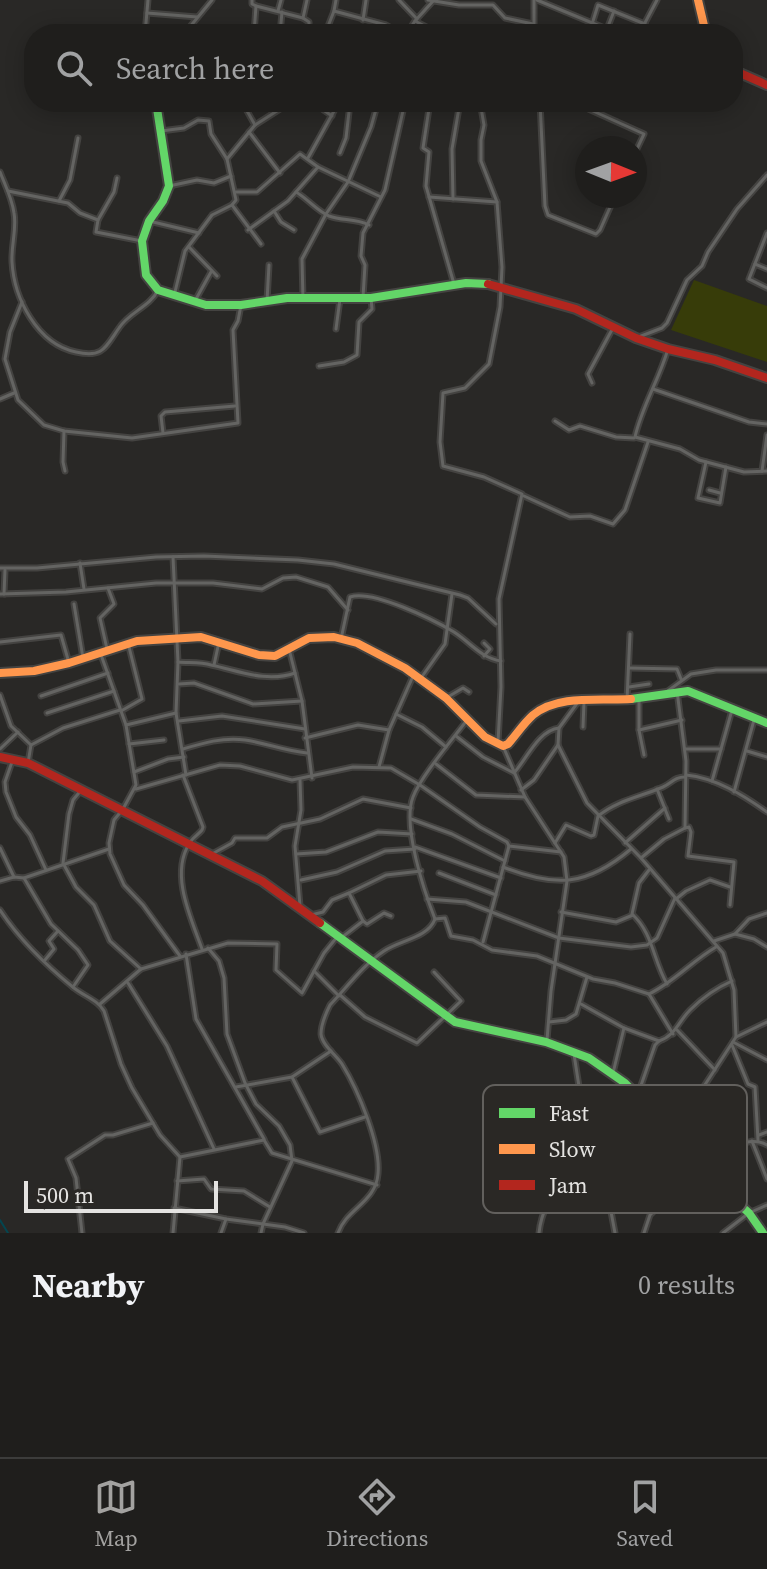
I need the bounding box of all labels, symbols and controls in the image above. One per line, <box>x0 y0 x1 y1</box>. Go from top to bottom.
search box <box>24 24 743 112</box>
icon: search <box>52 46 96 90</box>
text: Search here <box>116 48 274 89</box>
north arrow <box>575 136 647 208</box>
legend <box>483 1085 747 1213</box>
text: Fast <box>549 1098 590 1128</box>
text: Slow <box>549 1134 596 1164</box>
text: Jam <box>548 1170 588 1200</box>
scale bar <box>24 1177 218 1213</box>
text: 500 m <box>36 1180 94 1210</box>
text: Nearby <box>32 1262 145 1308</box>
text: 0 results <box>638 1267 735 1303</box>
tab: Map <box>94 1475 138 1553</box>
tab: Directions <box>326 1475 428 1553</box>
tab: Saved <box>616 1475 673 1553</box>

